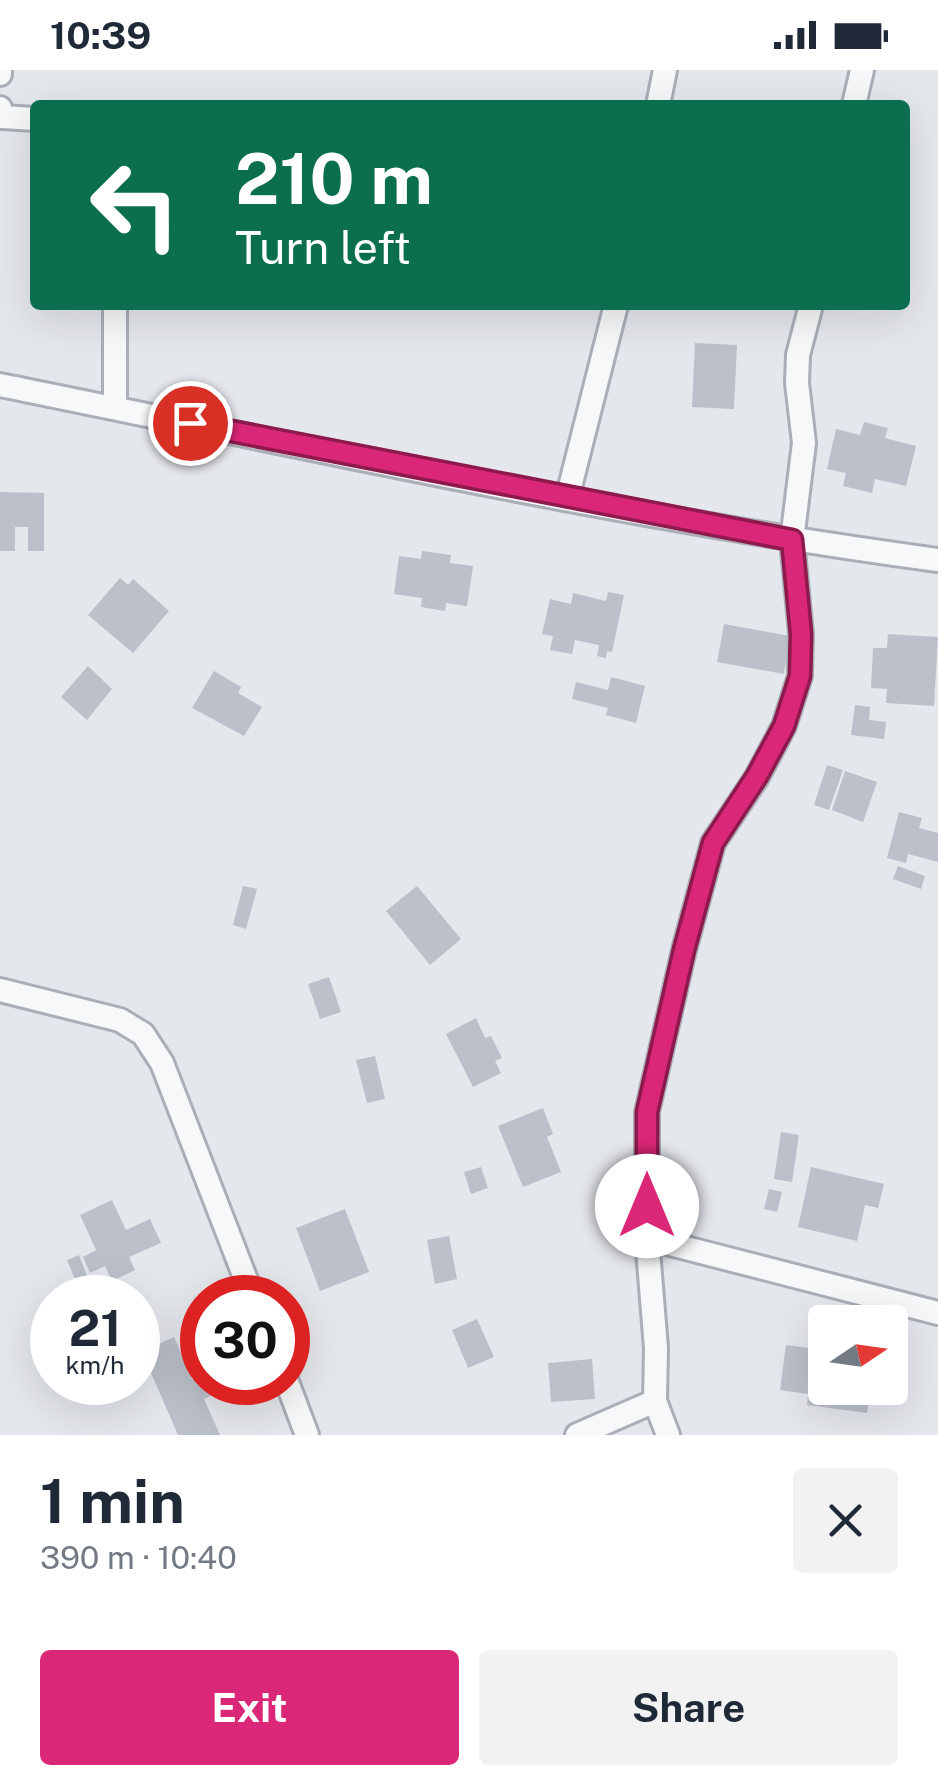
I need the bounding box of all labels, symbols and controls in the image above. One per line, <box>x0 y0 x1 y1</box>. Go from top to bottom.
text: 10:39 <box>50 13 151 58</box>
text: 210 m <box>235 137 433 220</box>
icon: left <box>70 140 200 270</box>
text: Turn left <box>235 221 411 274</box>
pin <box>148 381 233 466</box>
icon: arrive <box>163 396 218 451</box>
position arrow <box>595 1154 699 1258</box>
speed limit sign: 30 <box>180 1275 310 1405</box>
text: 21 <box>68 1298 122 1357</box>
north arrow <box>808 1305 908 1405</box>
map controls <box>808 1305 908 1405</box>
text: km/h <box>66 1350 124 1380</box>
text: 1 min <box>40 1466 185 1537</box>
button: close <box>793 1468 898 1573</box>
text: 390 m · 10:40 <box>40 1539 237 1576</box>
button: Exit <box>40 1650 459 1765</box>
button: Share <box>479 1650 898 1765</box>

